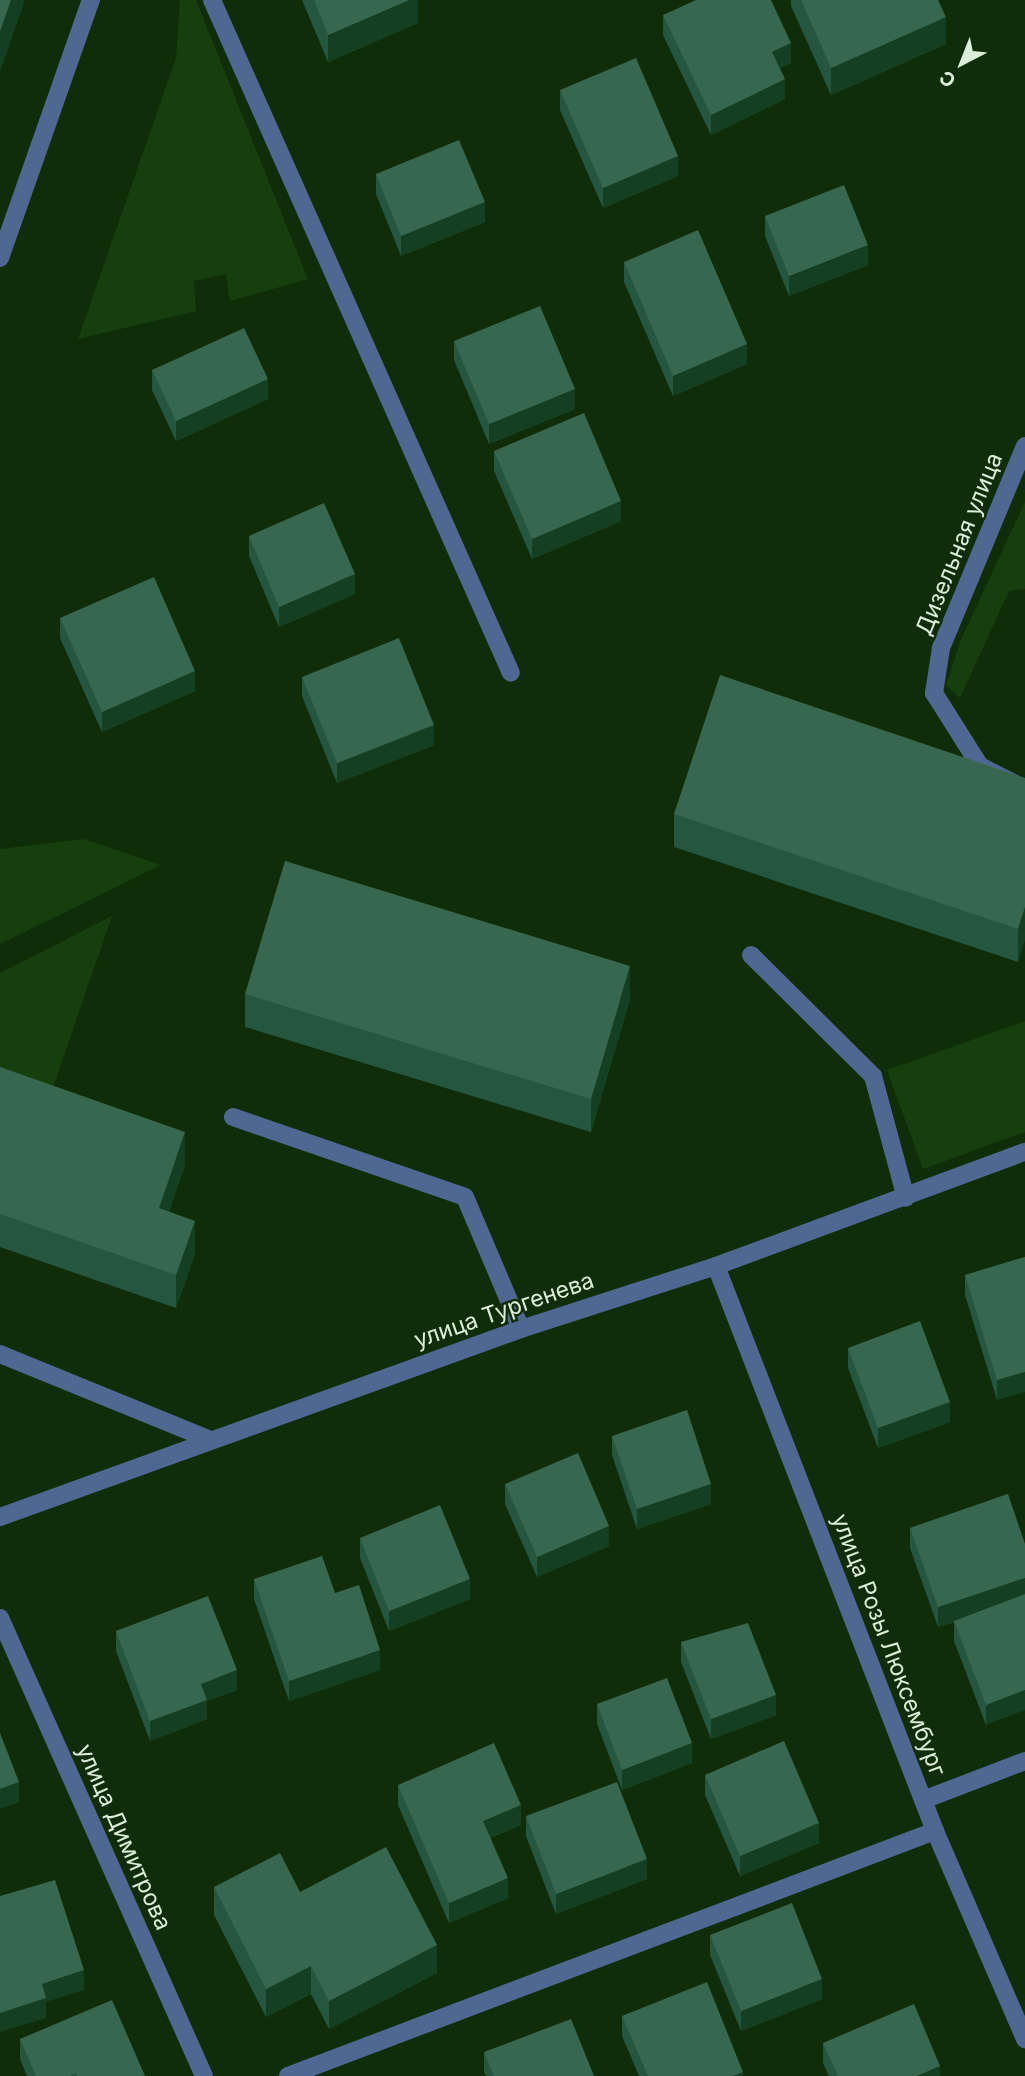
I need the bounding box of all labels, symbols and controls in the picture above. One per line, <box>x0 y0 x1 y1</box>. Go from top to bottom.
north arrow <box>927 28 997 98</box>
text: С <box>935 66 961 92</box>
street label: Дизельная улица <box>910 449 1008 639</box>
street label: улица Тургенева <box>411 1266 597 1354</box>
street label: улица Розы Люксембург <box>826 1510 952 1780</box>
street label: улица Димитрова <box>71 1740 177 1934</box>

